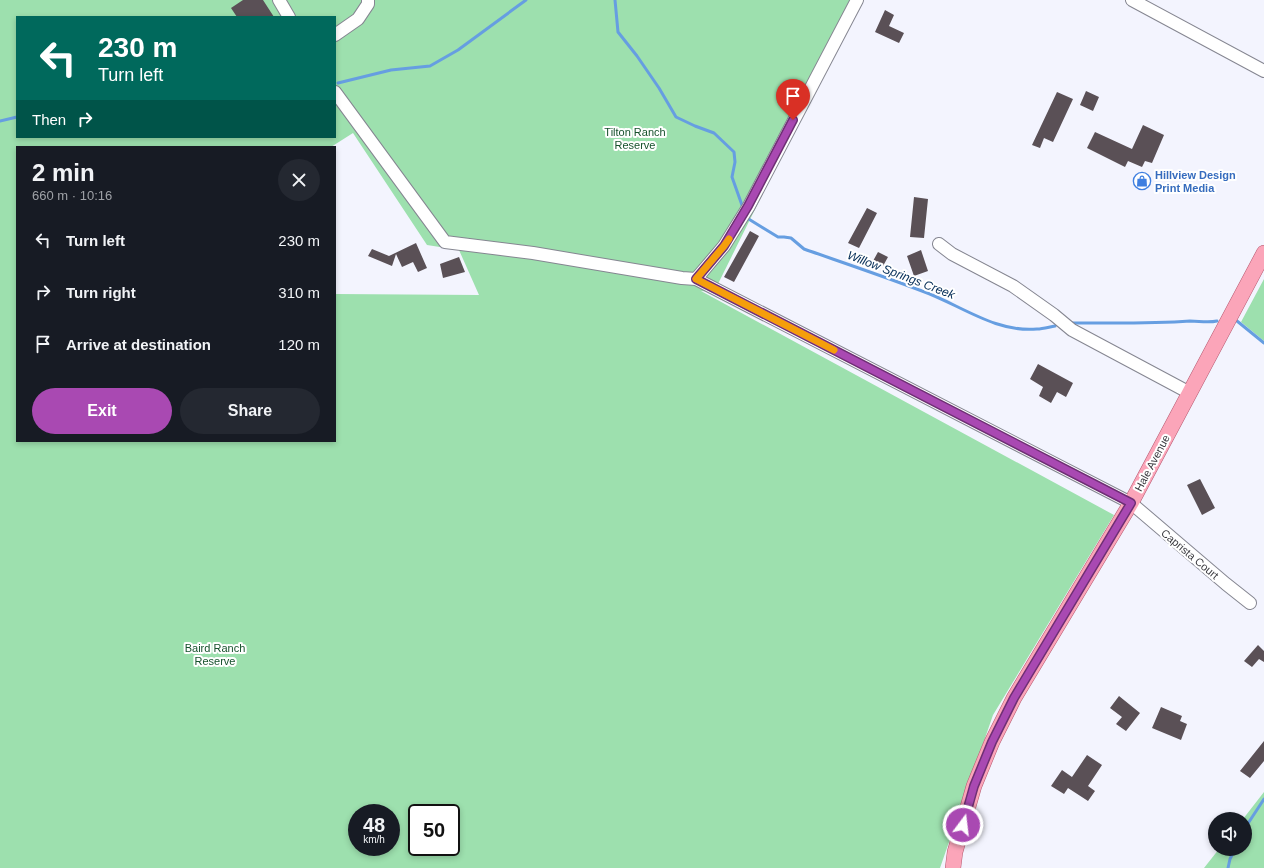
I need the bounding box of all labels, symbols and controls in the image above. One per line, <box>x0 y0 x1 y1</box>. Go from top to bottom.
icon: left <box>32 32 84 84</box>
text: 230 m <box>98 32 177 63</box>
text: Turn left <box>98 65 163 85</box>
pin <box>776 79 810 120</box>
icon: arrive <box>782 85 804 107</box>
icon: right <box>74 108 96 130</box>
text: Then <box>32 111 66 128</box>
park label: Tilton Ranch Reserve <box>604 126 666 151</box>
text: 2 min <box>32 159 95 186</box>
button: close <box>278 159 320 201</box>
place label: Hillview Design Print Media <box>1155 169 1236 194</box>
shop icon: Hillview Design Print Media <box>1132 171 1152 191</box>
text: 660 m · 10:16 <box>32 188 112 203</box>
icon: left <box>32 229 54 251</box>
text: Turn left <box>66 232 125 249</box>
text: 230 m <box>278 232 320 249</box>
water label: Willow Springs Creek <box>845 248 958 302</box>
icon: right <box>32 281 54 303</box>
text: Turn right <box>66 284 136 301</box>
text: 310 m <box>278 284 320 301</box>
icon: arrive <box>32 333 54 355</box>
text: Arrive at destination <box>66 336 211 353</box>
text: 120 m <box>278 336 320 353</box>
button: Exit <box>32 388 172 434</box>
button: Share <box>180 388 320 434</box>
street label: Hale Avenue <box>1132 433 1172 493</box>
street label: Caprista Court <box>1159 527 1221 581</box>
park label: Baird Ranch Reserve <box>185 642 245 667</box>
speed limit sign: 50 <box>408 804 460 856</box>
position arrow <box>942 804 984 846</box>
map controls <box>1208 812 1252 856</box>
button: sound <box>1208 812 1252 856</box>
text: 48 <box>363 814 385 836</box>
text: km/h <box>363 834 385 845</box>

